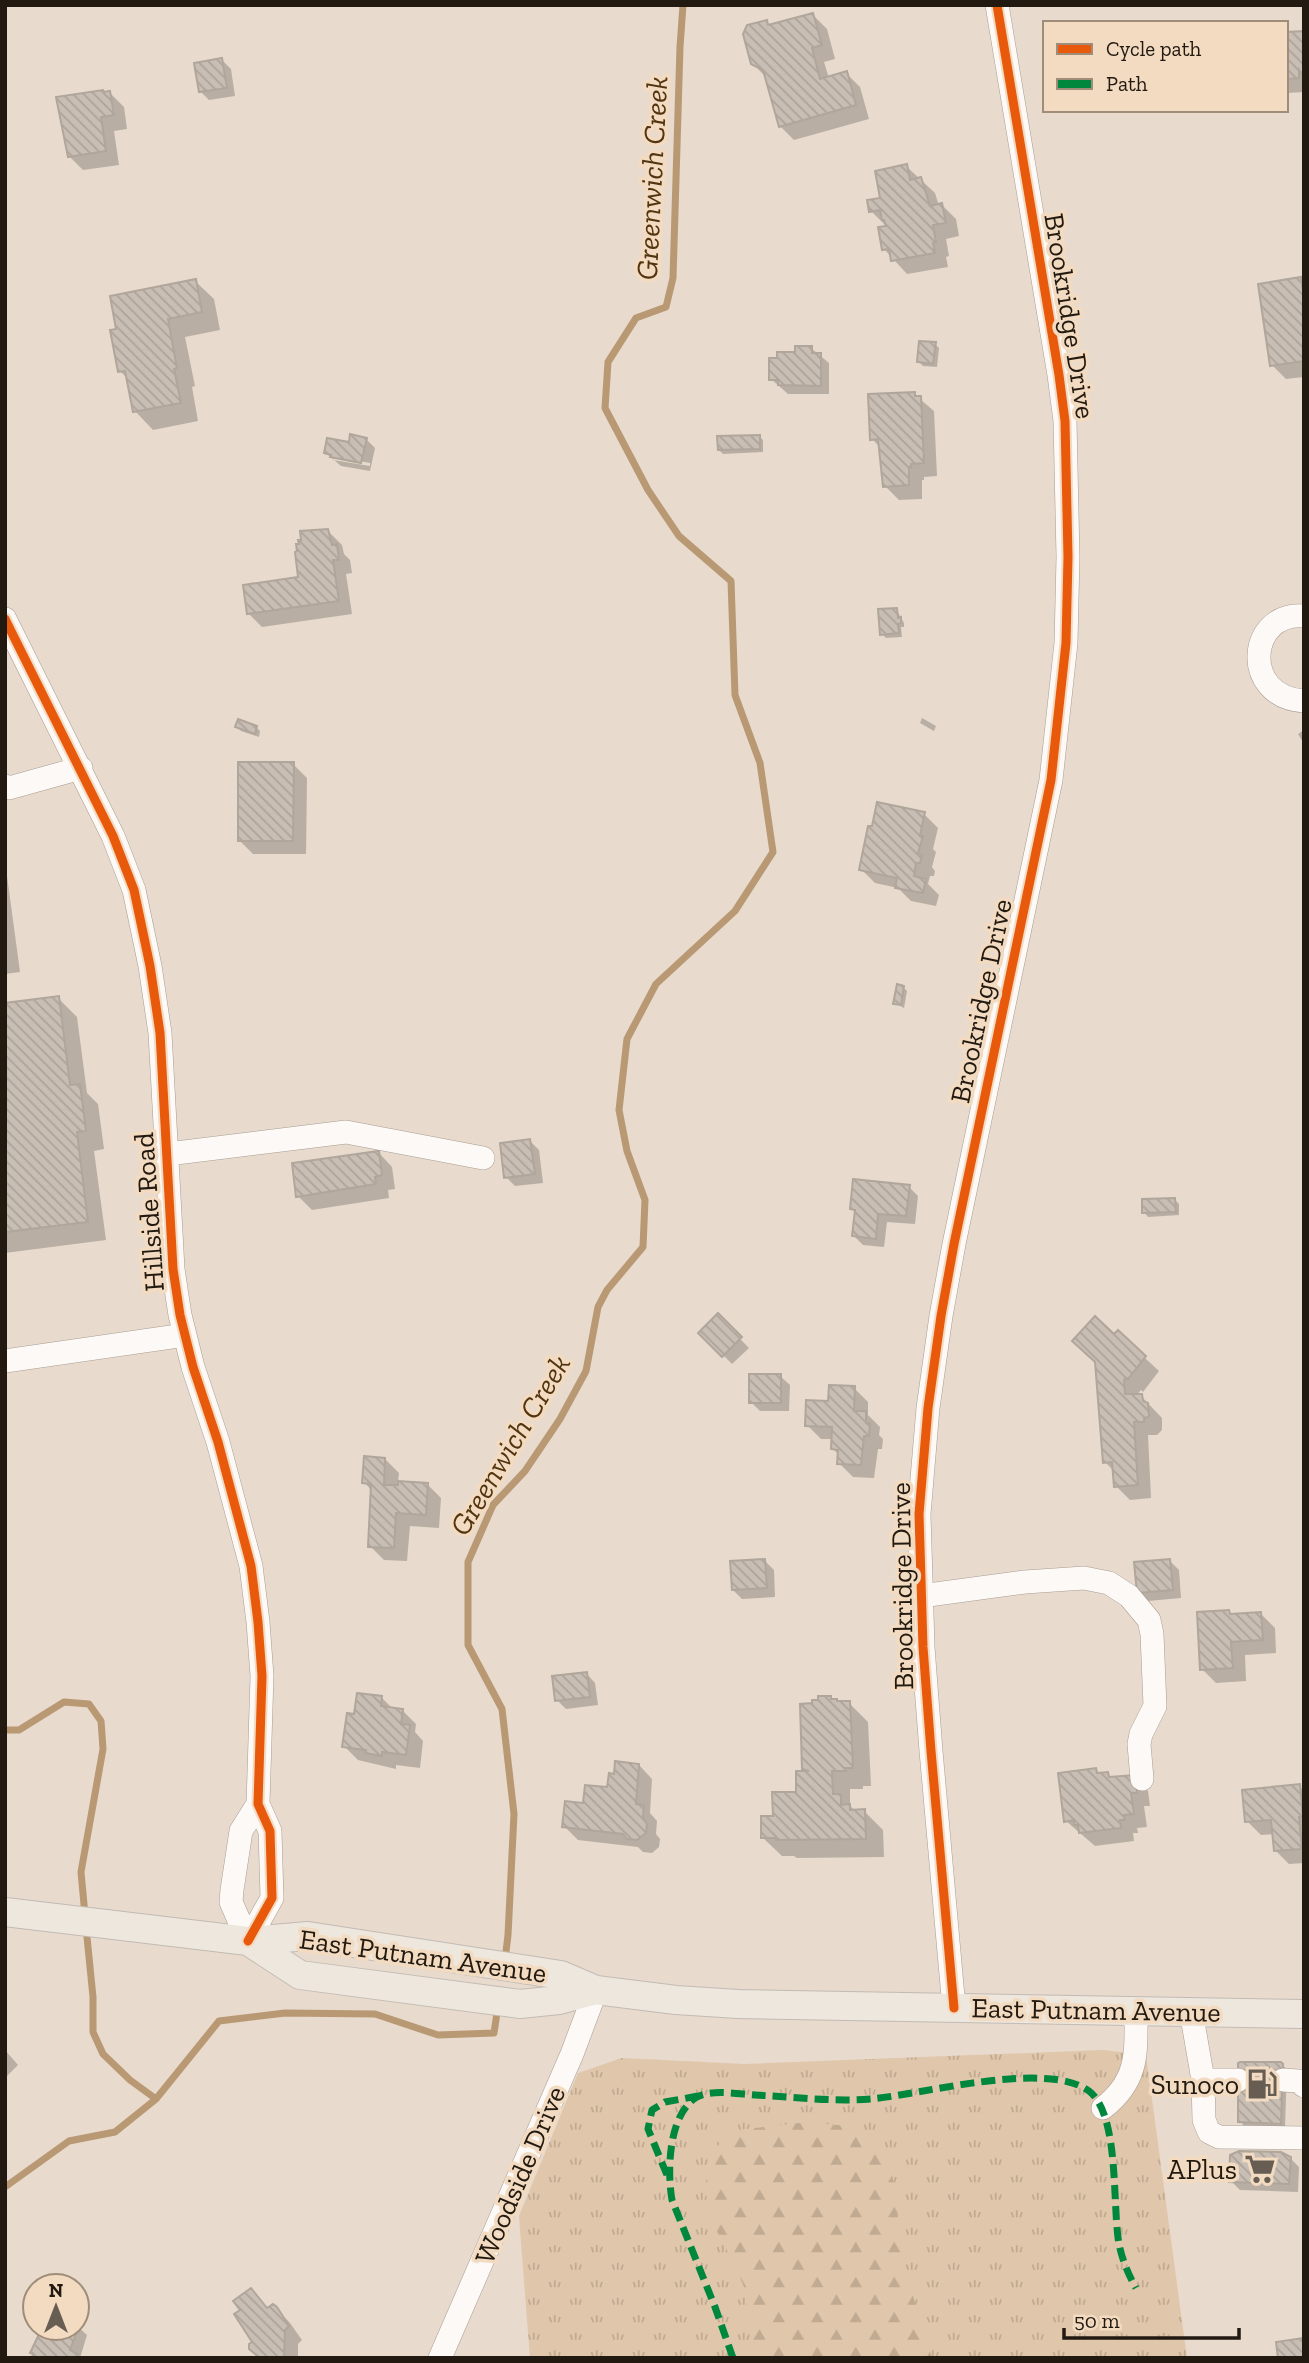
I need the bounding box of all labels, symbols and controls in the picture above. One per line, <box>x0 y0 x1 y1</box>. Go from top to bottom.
legend <box>1043 21 1288 112</box>
text: Cycle path <box>1106 36 1201 61</box>
text: Path <box>1106 71 1148 96</box>
water label: Greenwich Creek <box>629 75 675 281</box>
street label: Brookridge Drive <box>1037 211 1103 421</box>
street label: Brookridge Drive <box>943 896 1019 1106</box>
street label: Hillside Road <box>127 1132 171 1292</box>
water label: Greenwich Creek <box>442 1348 578 1542</box>
street label: Brookridge Drive <box>884 1482 920 1690</box>
street label: East Putnam Avenue <box>297 1922 549 1990</box>
street label: East Putnam Avenue <box>971 1991 1221 2029</box>
fuel station icon: Sunoco <box>1245 2067 1279 2101</box>
place label: Sunoco <box>1151 2068 1239 2101</box>
street label: Woodside Drive <box>468 2081 572 2269</box>
supermarket icon: APlus <box>1243 2152 1277 2186</box>
place label: APlus <box>1167 2153 1237 2186</box>
north arrow <box>21 2272 91 2342</box>
text: N <box>49 2279 63 2302</box>
scale bar <box>1064 2296 1239 2340</box>
text: 50 m <box>1074 2308 1120 2333</box>

